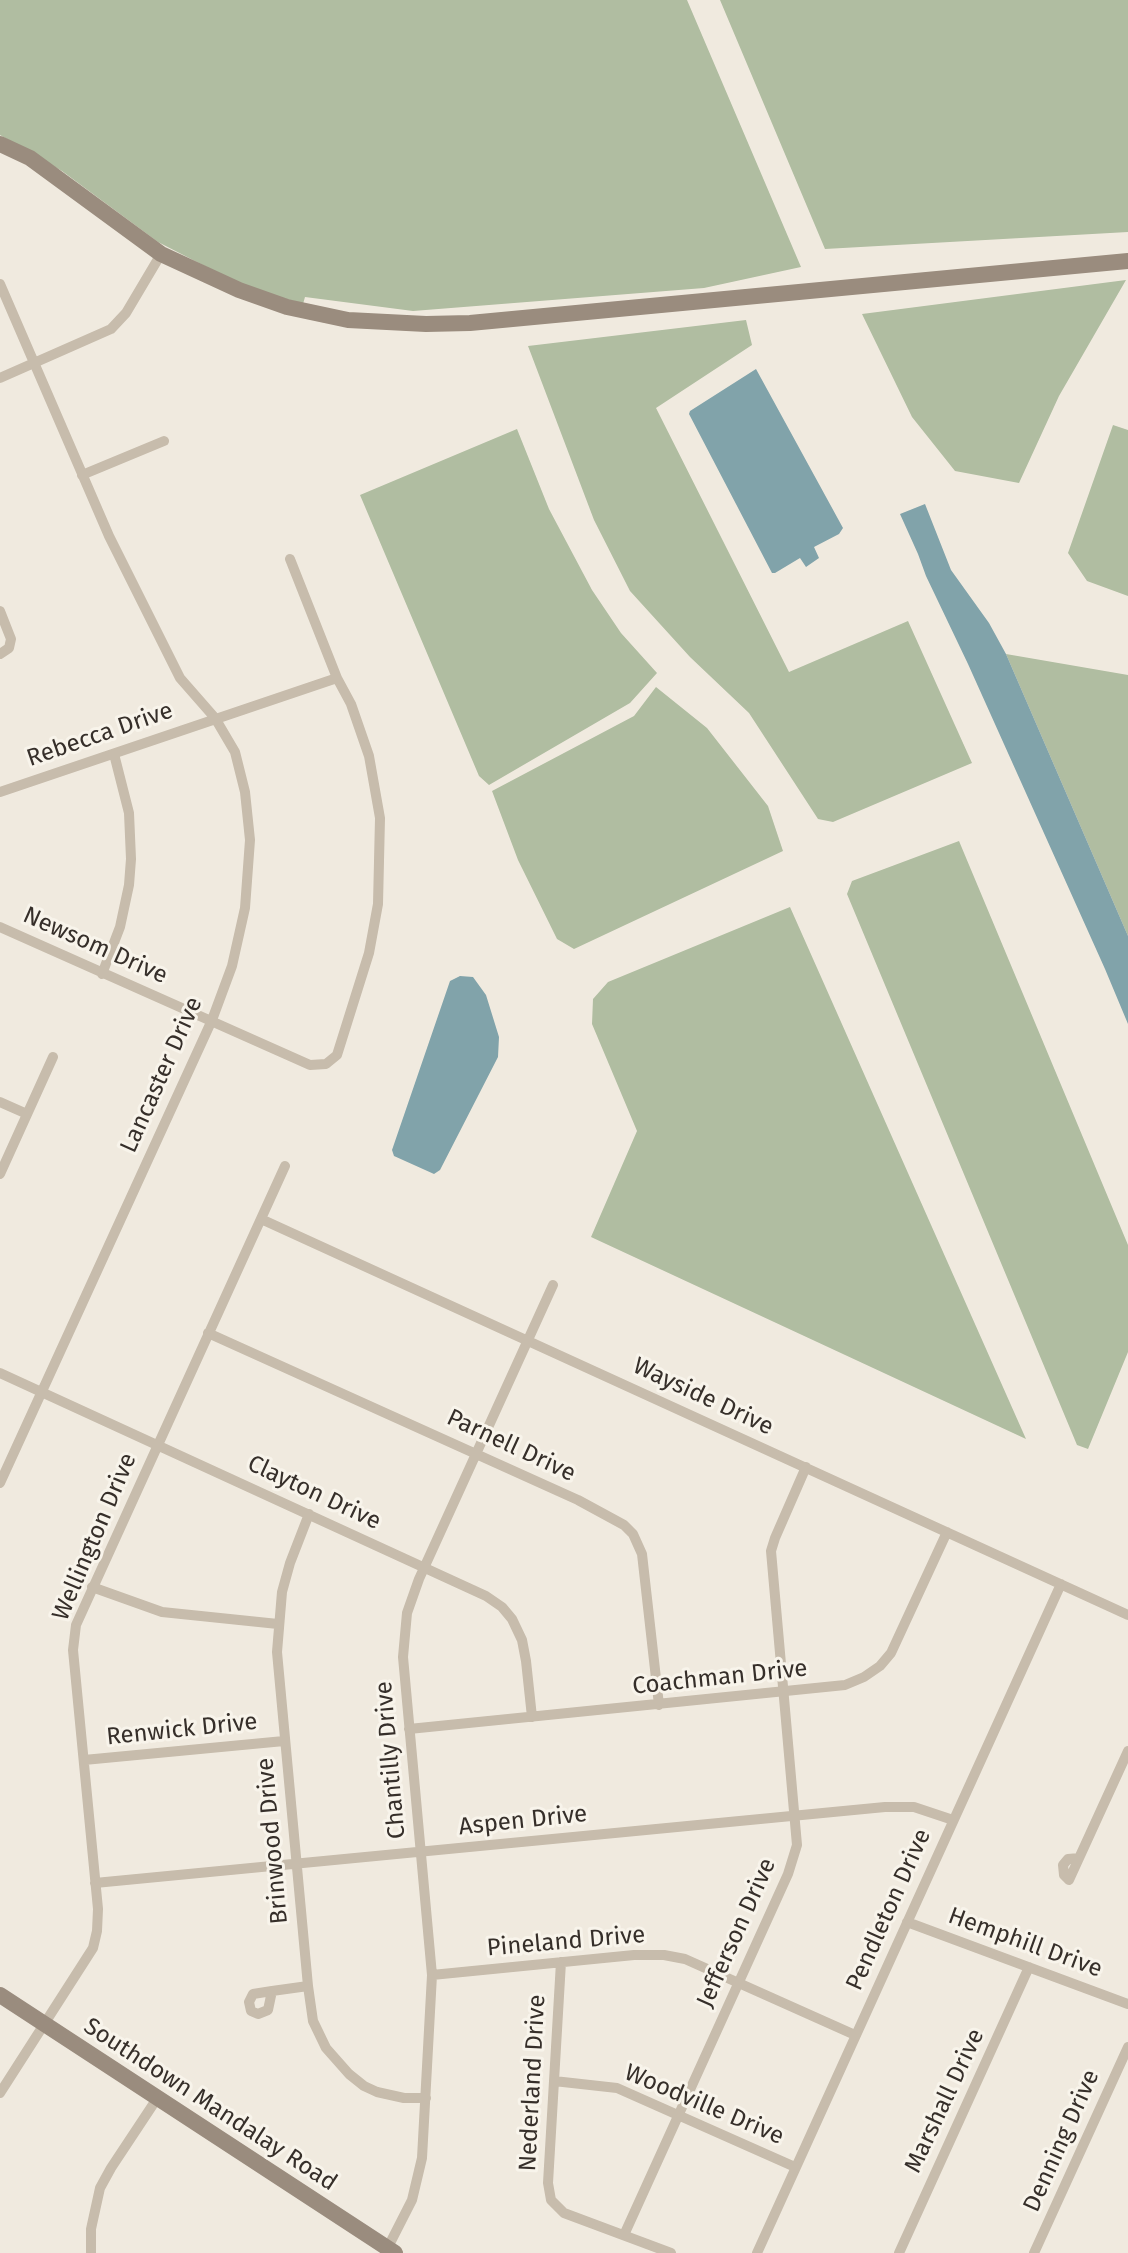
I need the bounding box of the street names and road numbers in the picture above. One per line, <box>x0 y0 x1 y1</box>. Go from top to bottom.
street label: Rebecca Drive <box>23 697 177 773</box>
street label: Newsom Drive <box>18 901 172 991</box>
street label: Lancaster Drive <box>115 993 209 1157</box>
street label: Wayside Drive <box>628 1352 778 1442</box>
street label: Parnell Drive <box>442 1404 580 1488</box>
street label: Wellington Drive <box>47 1449 143 1625</box>
street label: Clayton Drive <box>243 1450 385 1536</box>
street label: Coachman Drive <box>631 1654 809 1702</box>
street label: Chantilly Drive <box>370 1680 412 1840</box>
street label: Renwick Drive <box>105 1708 259 1752</box>
street label: Brinwood Drive <box>251 1757 295 1925</box>
street label: Aspen Drive <box>457 1800 589 1842</box>
street label: Pendleton Drive <box>841 1825 937 1995</box>
street label: Jefferson Drive <box>691 1854 783 2012</box>
street label: Hemphill Drive <box>944 1902 1106 1984</box>
street label: Pineland Drive <box>486 1921 646 1963</box>
street label: Nederland Drive <box>514 1994 552 2172</box>
street label: Southdown Mandalay Road <box>78 2012 342 2198</box>
street label: Marshall Drive <box>899 2024 991 2178</box>
street label: Woodville Drive <box>620 2058 788 2152</box>
street label: Denning Drive <box>1018 2065 1106 2217</box>

